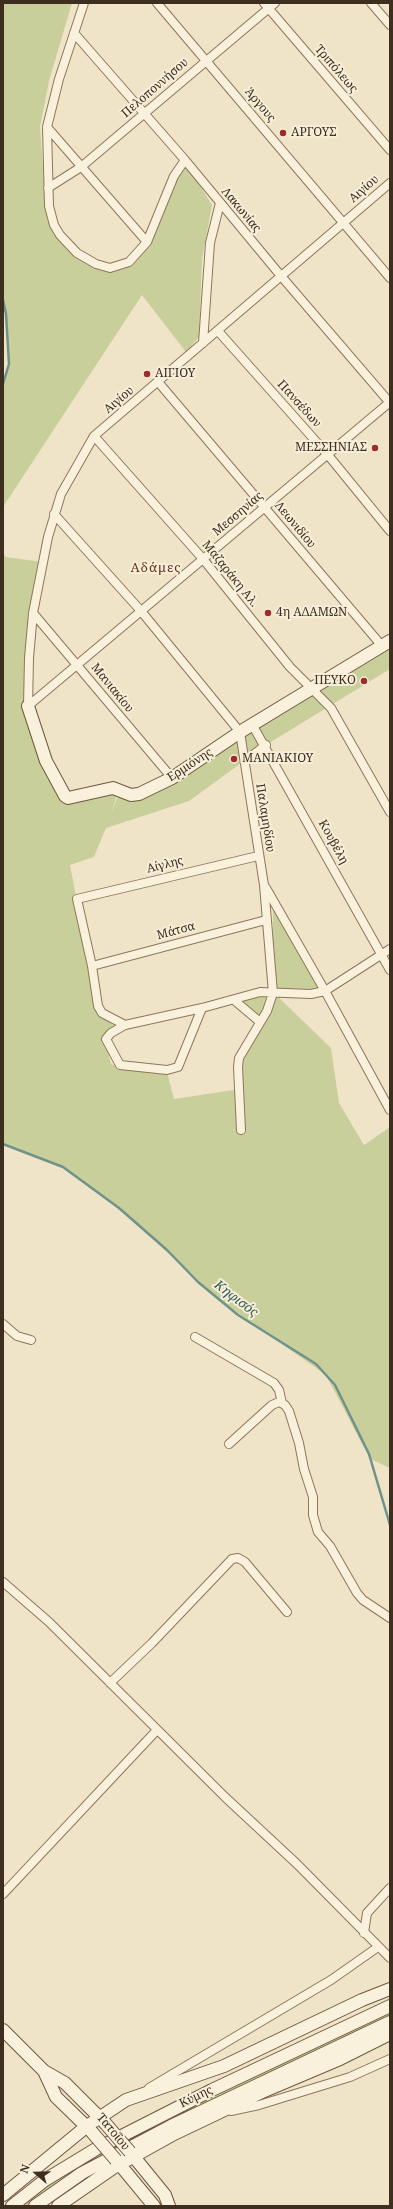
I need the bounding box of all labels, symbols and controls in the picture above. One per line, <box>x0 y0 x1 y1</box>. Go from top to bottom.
street label: Τριπόλεως <box>311 42 361 96</box>
street label: Πελοποννήσου <box>119 55 191 121</box>
street label: Άργους <box>242 85 278 125</box>
place label: ΑΡΓΟΥΣ <box>291 126 336 140</box>
marker: ΑΡΓΟΥΣ <box>278 128 288 138</box>
street label: Αιγίου <box>346 172 382 206</box>
street label: Λακωνίας <box>218 185 264 235</box>
place label: ΑΙΓΙΟΥ <box>155 367 195 381</box>
marker: ΑΙΓΙΟΥ <box>142 369 152 379</box>
street label: Πανσέδων <box>274 377 324 431</box>
street label: Αιγίου <box>101 383 137 417</box>
place label: ΜΕΣΣΗΝΙΑΣ <box>295 441 367 455</box>
marker: ΜΕΣΣΗΝΙΑΣ <box>370 443 380 453</box>
street label: Μεσσηνίας <box>210 489 266 539</box>
street label: Λεωνιδίου <box>271 499 319 551</box>
street label: Μαζαράκη Αλ. <box>199 538 261 610</box>
district label: Αδάμες <box>131 560 181 576</box>
place label: 4η ΑΔΑΜΩΝ <box>276 606 347 620</box>
marker: 4η ΑΔΑΜΩΝ <box>263 608 273 618</box>
street label: Μανιακίου <box>88 660 136 716</box>
place label: ΠΕΥΚΟ <box>314 674 356 688</box>
marker: ΠΕΥΚΟ <box>359 676 369 686</box>
street label: Ερμιόνης <box>165 745 215 785</box>
place label: ΜΑΝΙΑΚΙΟΥ <box>242 752 313 766</box>
marker: ΜΑΝΙΑΚΙΟΥ <box>229 754 239 764</box>
street label: Παλαμηδίου <box>252 783 278 853</box>
street label: Κουβέλη <box>315 817 351 867</box>
street label: Αίγλης <box>145 853 185 877</box>
street label: Μάτσα <box>155 919 197 943</box>
water label: Κηφισός <box>211 1277 261 1321</box>
street label: Κύμης <box>177 2083 215 2111</box>
street label: Τατοΐου <box>93 2111 133 2153</box>
north arrow <box>16 2153 56 2193</box>
text: N <box>16 2162 33 2175</box>

